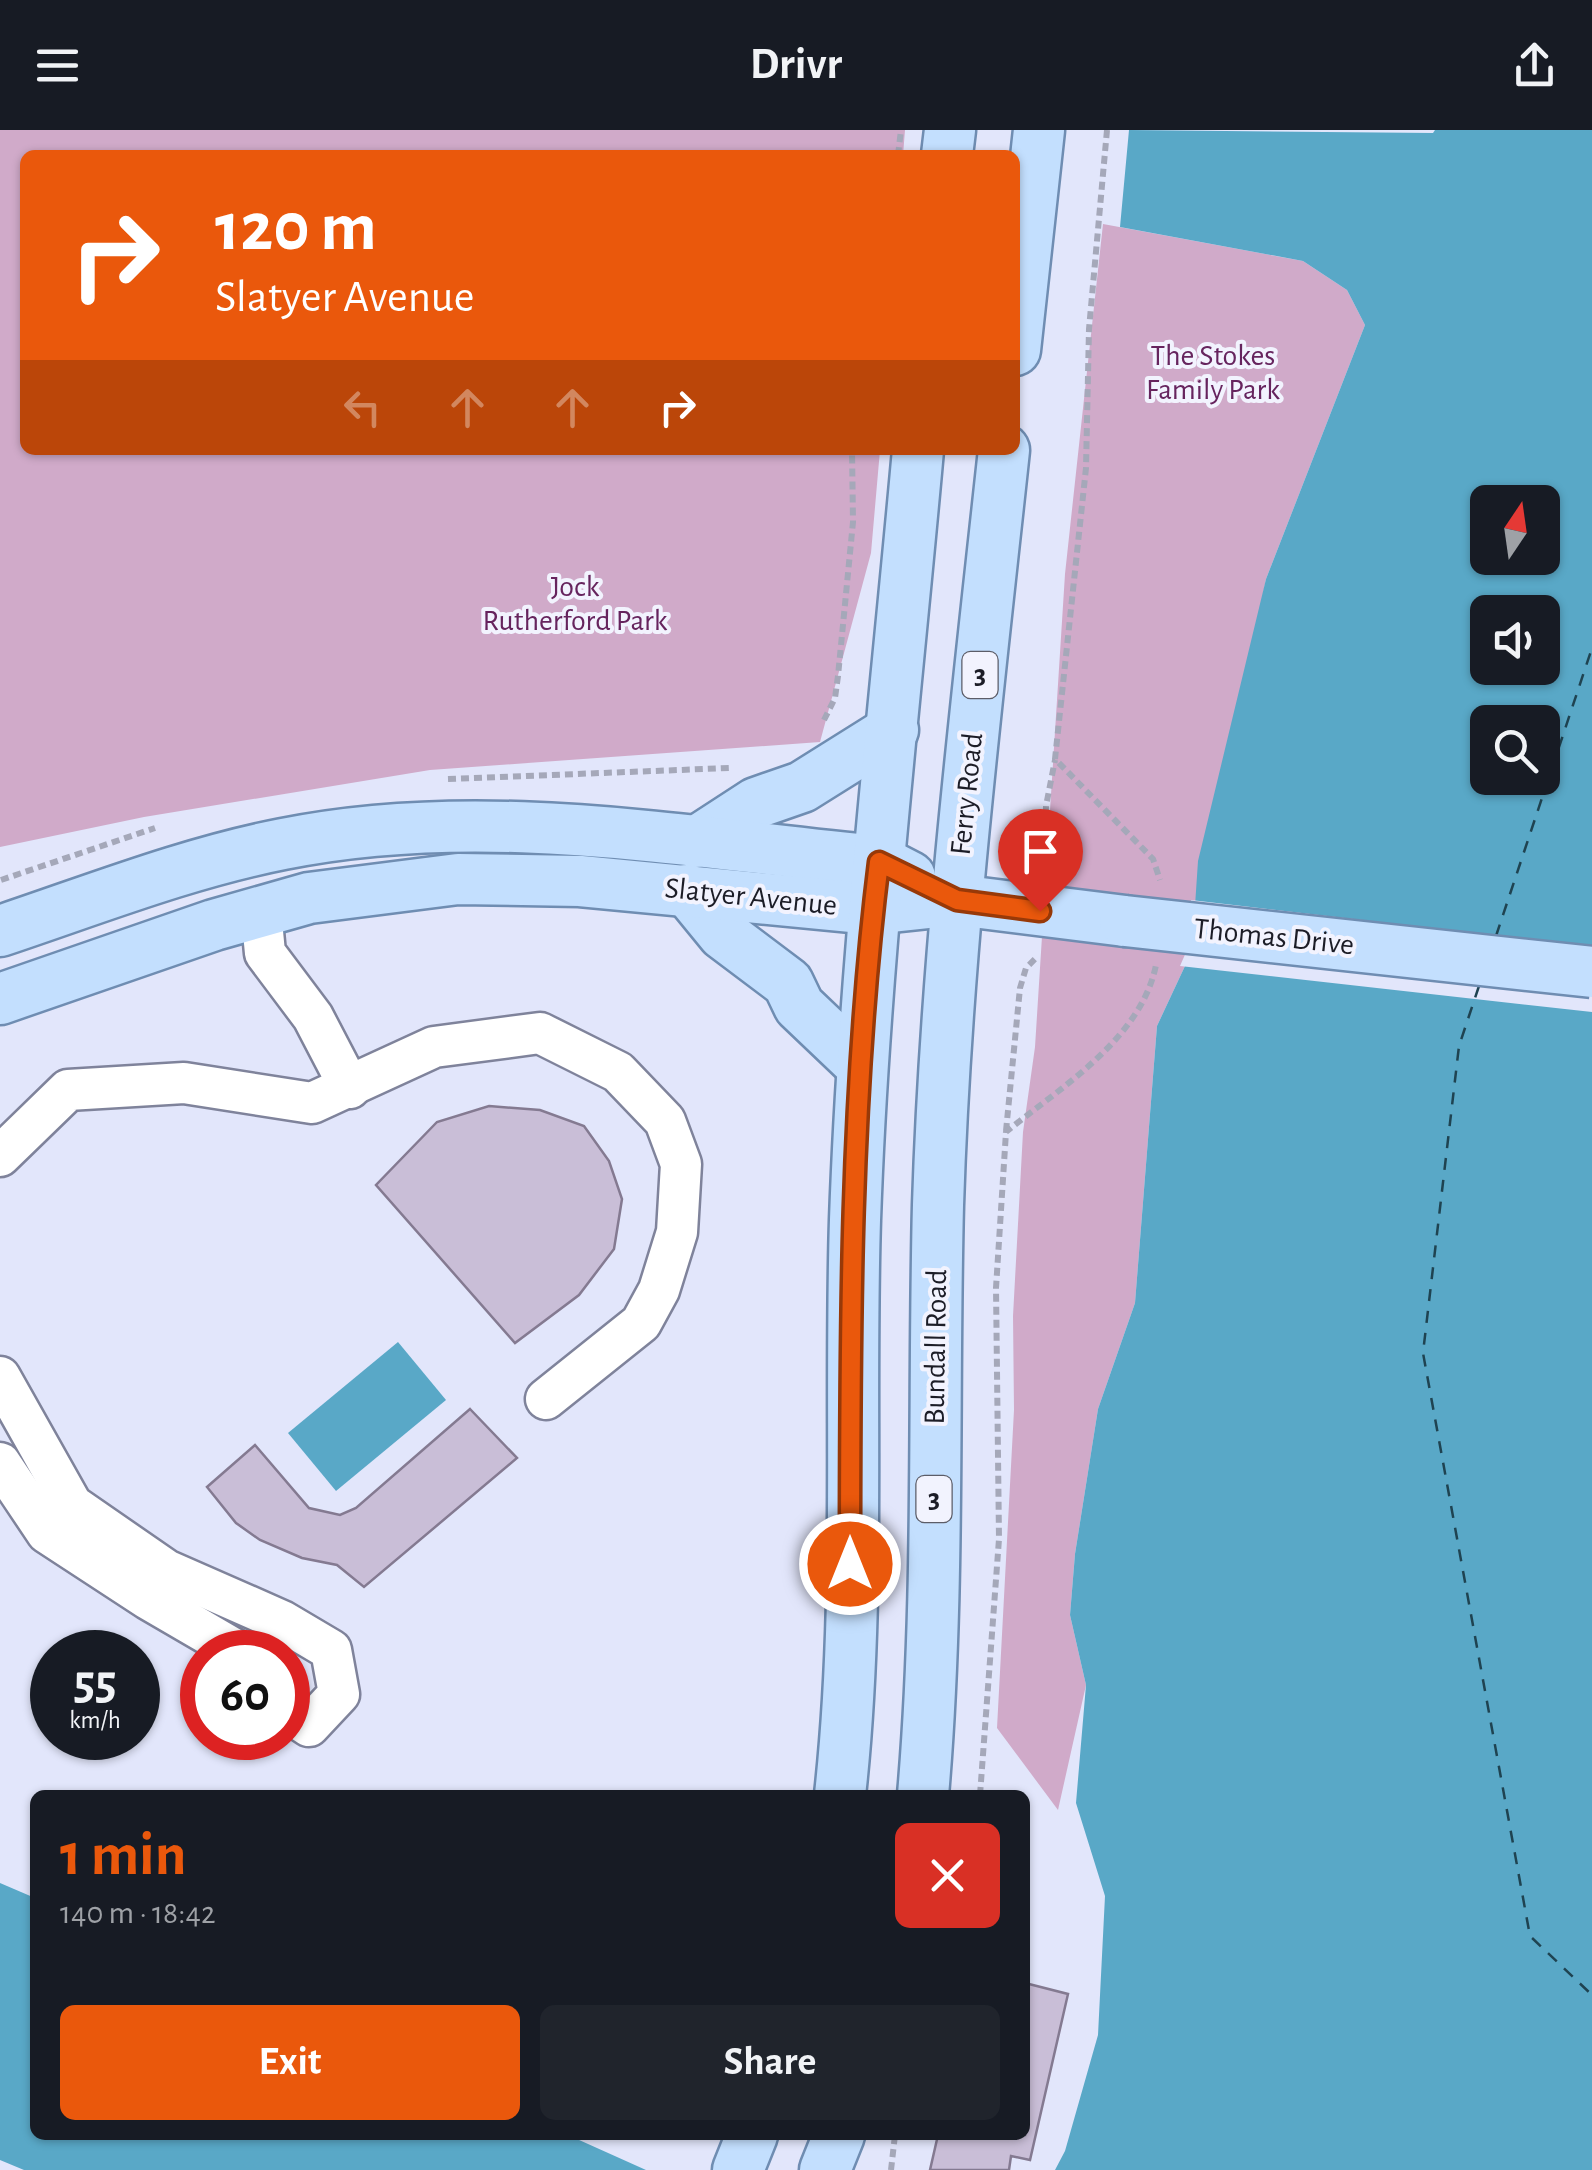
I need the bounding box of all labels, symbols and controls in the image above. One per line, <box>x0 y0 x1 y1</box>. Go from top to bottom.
icon: menu <box>30 38 85 93</box>
icon: share <box>1507 38 1562 93</box>
text: Drivr <box>750 42 842 87</box>
icon: right <box>50 190 180 320</box>
text: 120 m <box>215 193 377 263</box>
text: Slatyer Avenue <box>215 275 475 320</box>
park label: The Stokes Family Park <box>1146 341 1280 405</box>
icon: left <box>335 380 390 435</box>
icon: ahead <box>440 380 495 435</box>
icon: ahead <box>545 380 600 435</box>
icon: right <box>650 380 705 435</box>
north arrow <box>1470 485 1560 575</box>
map controls <box>1470 485 1560 795</box>
park label: Jock Rutherford Park <box>483 572 668 636</box>
button: sound <box>1470 595 1560 685</box>
road number: 3 <box>962 652 998 698</box>
button: search <box>1470 705 1560 795</box>
street label: Ferry Road <box>946 731 988 857</box>
pin <box>998 809 1083 912</box>
icon: arrive <box>1013 824 1068 879</box>
street label: Slatyer Avenue <box>663 873 839 921</box>
street label: Thomas Drive <box>1192 914 1356 960</box>
street label: Bundall Road <box>920 1269 952 1425</box>
road number: 3 <box>916 1476 952 1522</box>
position arrow <box>798 1512 902 1616</box>
speed limit sign: 60 <box>180 1630 310 1760</box>
text: 55 <box>73 1658 117 1708</box>
text: km/h <box>69 1708 121 1733</box>
button: close <box>895 1823 1000 1928</box>
text: 1 min <box>60 1826 186 1886</box>
text: 140 m · 18:42 <box>60 1897 216 1929</box>
button: Exit <box>60 2005 520 2120</box>
button: Share <box>540 2005 1000 2120</box>

